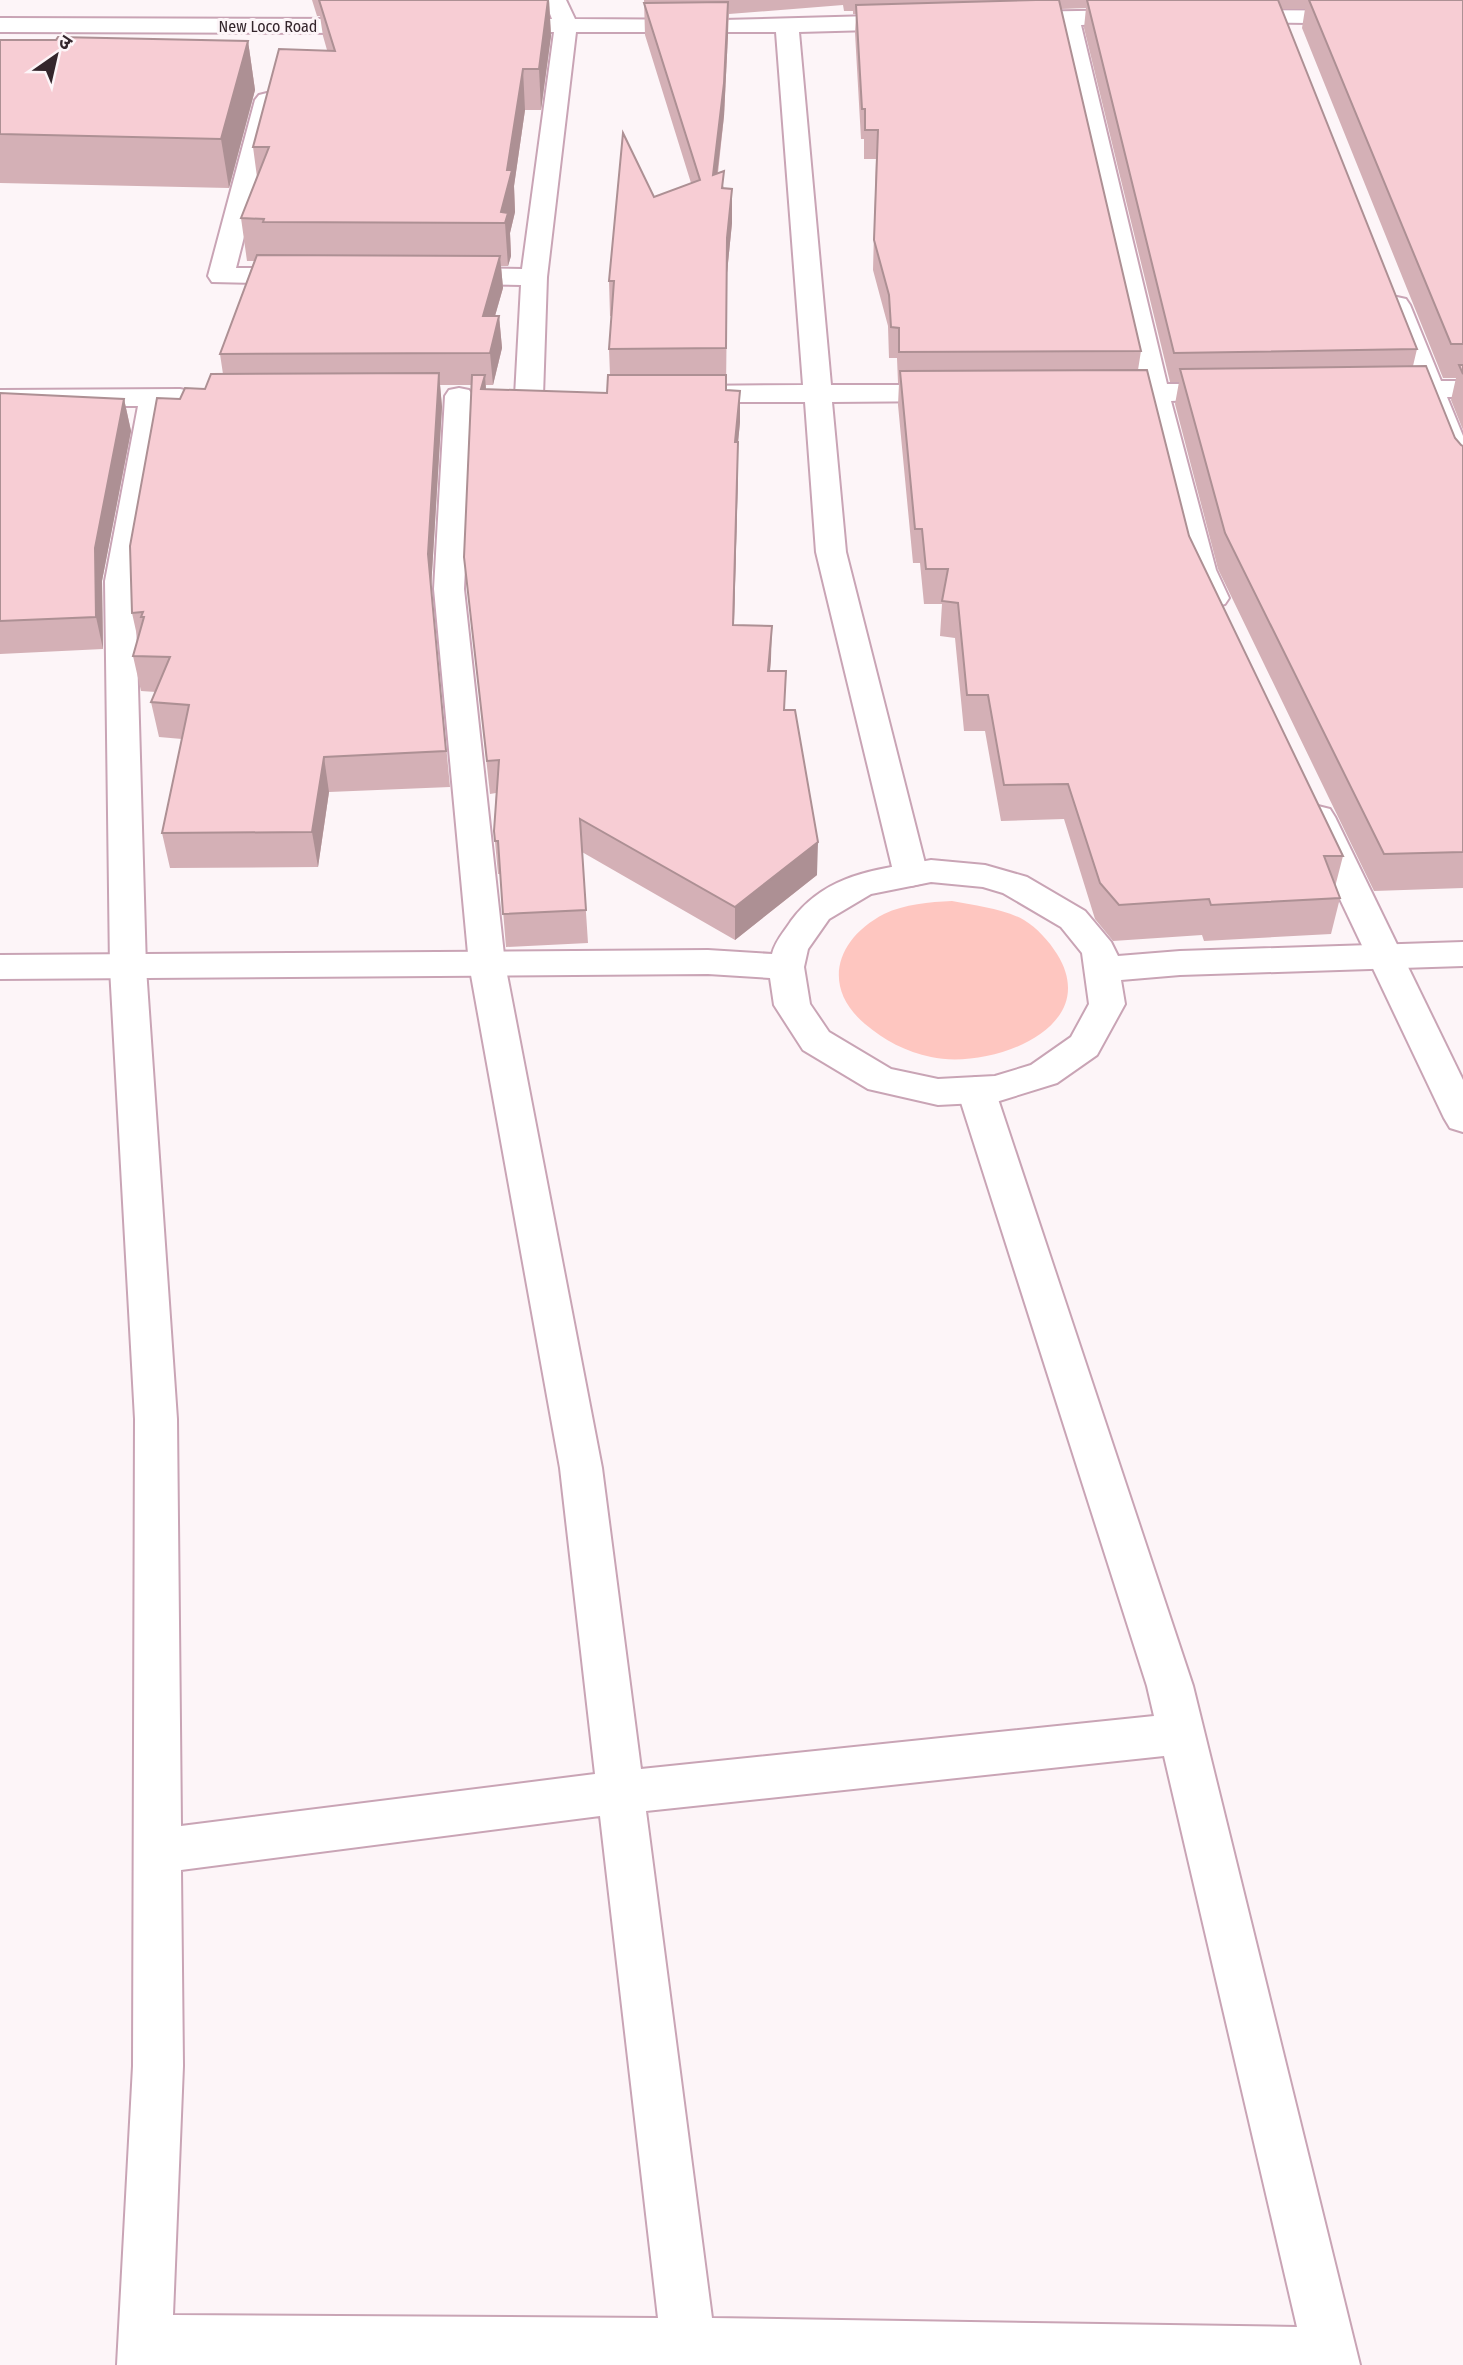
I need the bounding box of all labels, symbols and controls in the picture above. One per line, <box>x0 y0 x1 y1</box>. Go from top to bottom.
street label: New Loco Road <box>219 17 317 36</box>
north arrow <box>21 21 91 91</box>
text: उ <box>54 30 77 55</box>

